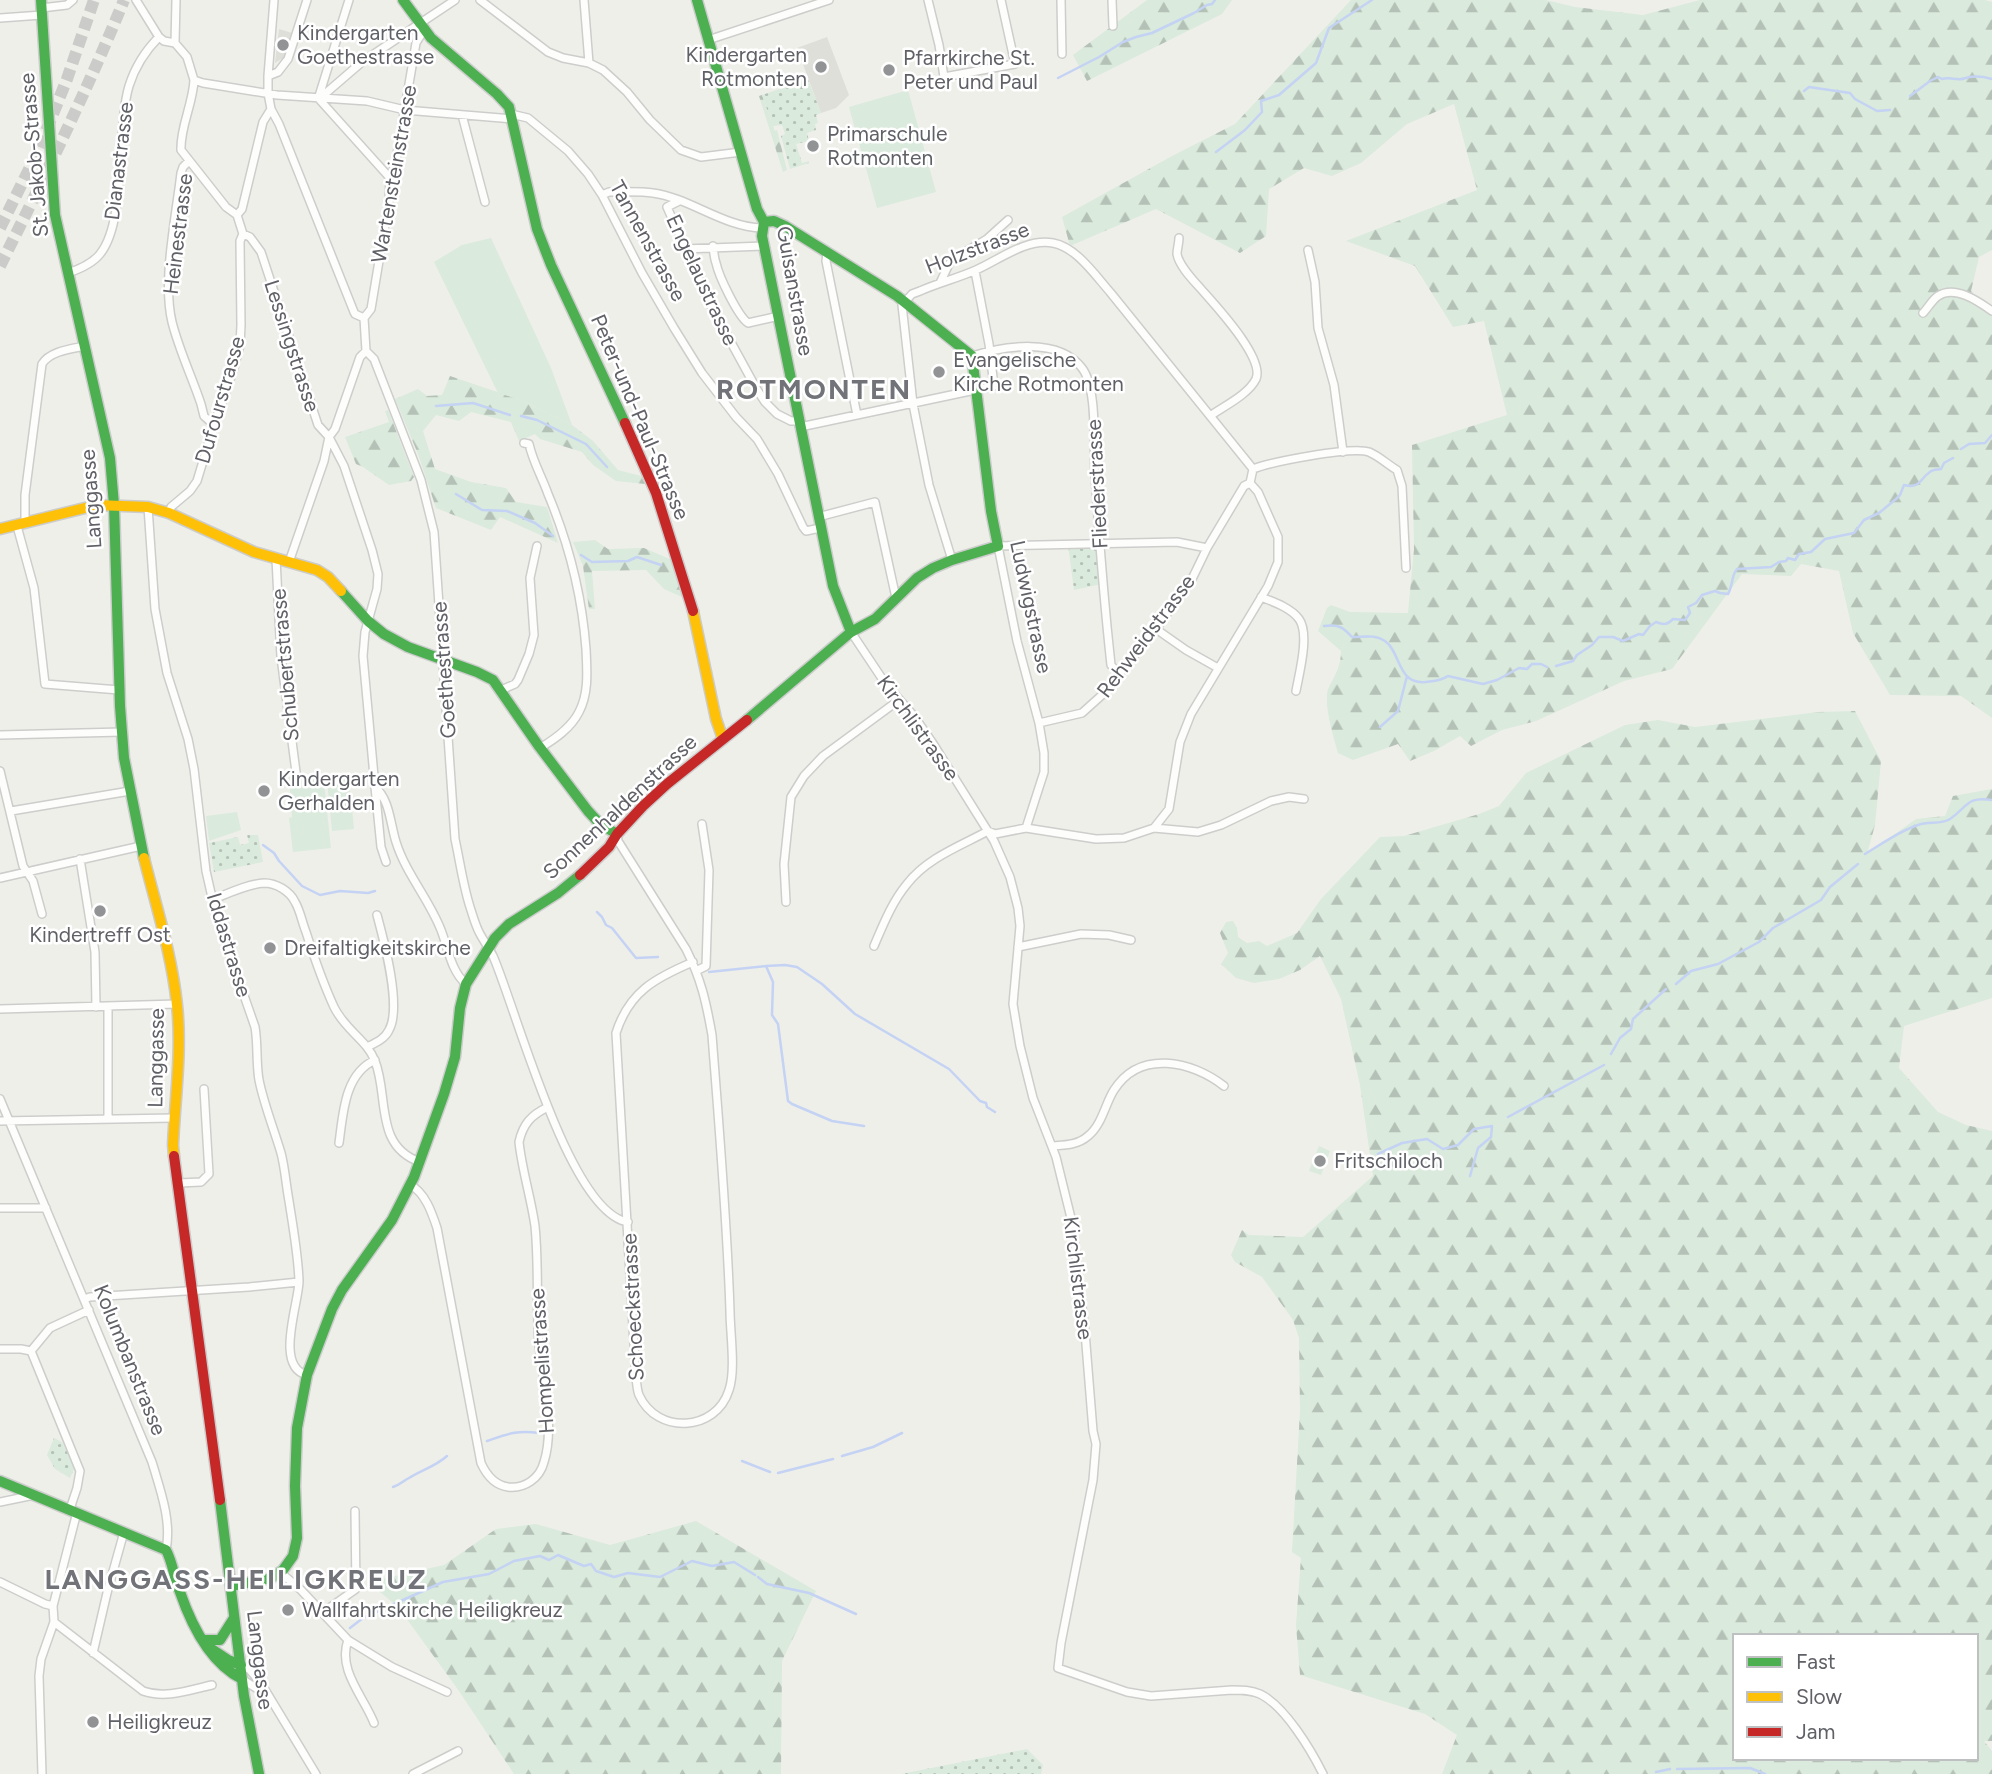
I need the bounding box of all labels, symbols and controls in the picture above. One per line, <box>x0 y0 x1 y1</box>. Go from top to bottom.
place label: Kindergarten Goethestrasse <box>297 20 434 69</box>
marker: Kindergarten Goethestrasse <box>275 37 291 53</box>
place label: Kindergarten Rotmonten <box>686 42 807 91</box>
place label: Pfarrkirche St. Peter und Paul <box>903 45 1038 94</box>
marker: Kindergarten Rotmonten <box>813 59 829 75</box>
marker: Pfarrkirche St. Peter und Paul <box>881 62 897 78</box>
street label: St. Jakob-Strasse <box>14 72 53 238</box>
street label: Wartensteinstrasse <box>366 83 421 265</box>
street label: Dianastrasse <box>99 100 138 222</box>
place label: Primarschule Rotmonten <box>827 121 947 170</box>
marker: Primarschule Rotmonten <box>805 138 821 154</box>
street label: Heinestrasse <box>158 172 197 296</box>
street label: Tannenstrasse <box>605 176 692 306</box>
street label: Engelaustrasse <box>661 210 744 349</box>
street label: Holzstrasse <box>921 216 1032 279</box>
street label: Guisanstrasse <box>772 224 819 358</box>
street label: Lessingstrasse <box>259 277 326 415</box>
street label: Peter-und-Paul-Strasse <box>586 310 695 523</box>
street label: Dufourstrasse <box>189 333 250 466</box>
place label: Evangelische Kirche Rotmonten <box>953 347 1124 396</box>
marker: Evangelische Kirche Rotmonten <box>931 364 947 380</box>
district label: ROTMONTEN <box>716 372 912 406</box>
street label: Fliederstrasse <box>1081 419 1112 549</box>
street label: Langgasse <box>75 448 106 550</box>
street label: Ludwigstrasse <box>1005 538 1058 676</box>
street label: Rehweidstrasse <box>1091 569 1200 702</box>
street label: Schubertstrasse <box>265 588 304 742</box>
street label: Goethestrasse <box>426 601 461 739</box>
street label: Kirchlistrasse <box>872 670 965 785</box>
street label: Sonnenhaldenstrasse <box>538 729 702 884</box>
place label: Kindergarten Gerhalden <box>278 766 399 815</box>
marker: Kindergarten Gerhalden <box>256 783 272 799</box>
street label: Iddastrasse <box>202 890 257 1000</box>
marker: Kindertreff Ost <box>92 903 108 919</box>
place label: Kindertreff Ost <box>29 922 171 947</box>
place label: Dreifaltigkeitskirche <box>284 935 471 960</box>
marker: Dreifaltigkeitskirche <box>262 940 278 956</box>
street label: Langgasse <box>142 1008 169 1108</box>
place label: Fritschiloch <box>1334 1148 1443 1173</box>
marker: Fritschiloch <box>1312 1153 1328 1169</box>
street label: Kirchlistrasse <box>1059 1215 1098 1341</box>
street label: Schoeckstrasse <box>616 1233 649 1381</box>
street label: Kolumbanstrasse <box>89 1281 172 1439</box>
street label: Hompelistrasse <box>524 1287 559 1435</box>
district label: LANGGASS-HEILIGKREUZ <box>44 1562 428 1596</box>
place label: Wallfahrtskirche Heiligkreuz <box>302 1597 563 1622</box>
marker: Wallfahrtskirche Heiligkreuz <box>280 1602 296 1618</box>
street label: Langgasse <box>242 1609 279 1711</box>
legend <box>1733 1634 1978 1760</box>
text: Fast <box>1796 1649 1836 1674</box>
text: Slow <box>1796 1684 1842 1709</box>
place label: Heiligkreuz <box>107 1709 212 1734</box>
marker: Heiligkreuz <box>85 1714 101 1730</box>
text: Jam <box>1796 1719 1835 1744</box>

